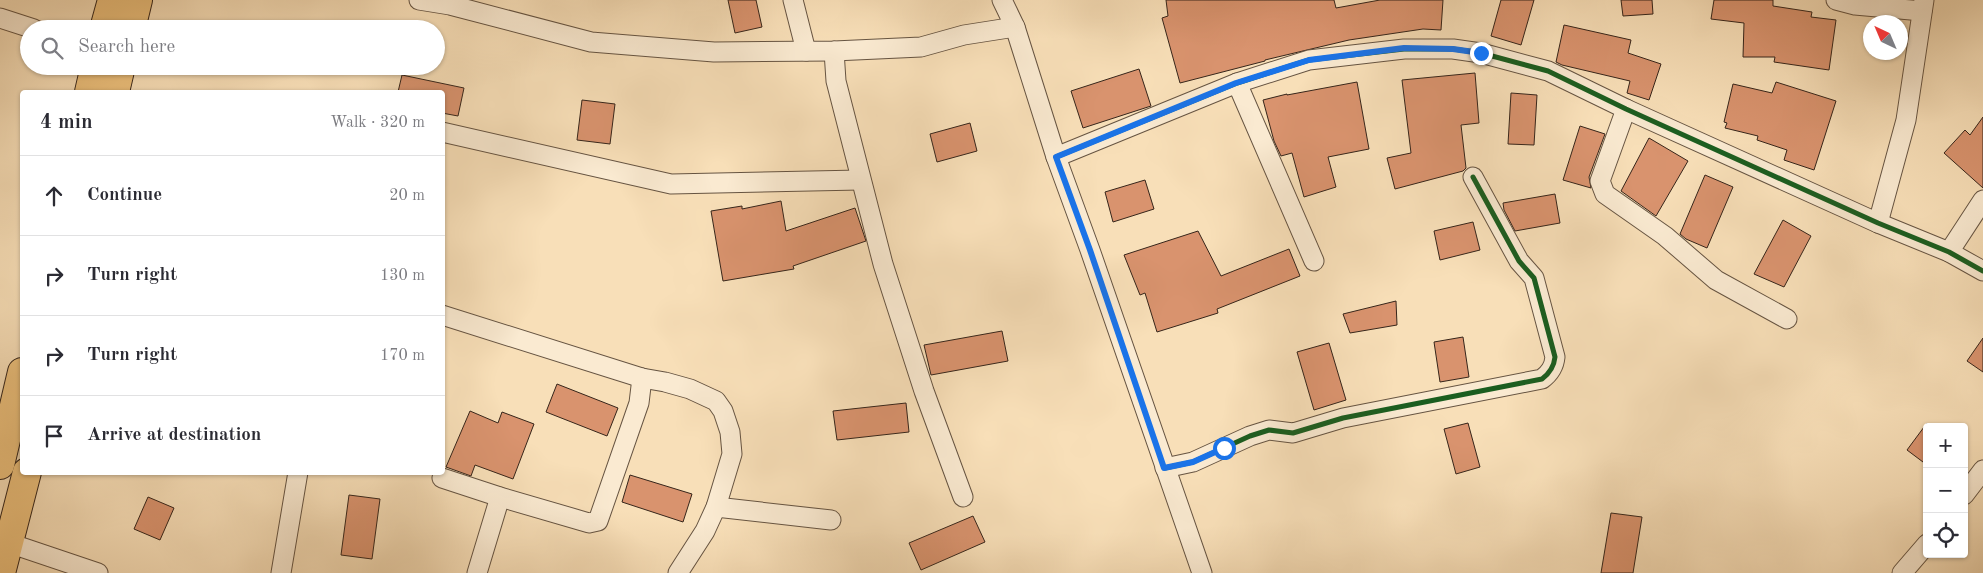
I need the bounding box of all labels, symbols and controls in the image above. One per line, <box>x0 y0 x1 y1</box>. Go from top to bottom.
north arrow <box>1863 15 1908 60</box>
search box <box>20 20 445 75</box>
icon: search <box>38 34 66 62</box>
text: Search here <box>78 38 175 57</box>
route end <box>1470 42 1493 65</box>
text: 4 min <box>40 112 93 133</box>
text: Walk · 320 m <box>330 115 425 131</box>
icon: ahead <box>40 182 68 210</box>
text: Continue <box>87 186 162 205</box>
text: 20 m <box>389 188 425 204</box>
icon: right <box>40 262 68 290</box>
text: Turn right <box>87 266 177 285</box>
text: 130 m <box>380 268 425 284</box>
icon: right <box>40 342 68 370</box>
text: Turn right <box>87 346 177 365</box>
text: 170 m <box>380 348 425 364</box>
icon: arrive <box>40 422 68 450</box>
map controls <box>1923 423 1968 558</box>
button: + <box>1923 423 1968 468</box>
text: Arrive at destination <box>87 426 261 445</box>
route start <box>1213 437 1236 460</box>
button: − <box>1923 468 1968 513</box>
button: locate <box>1923 513 1968 558</box>

